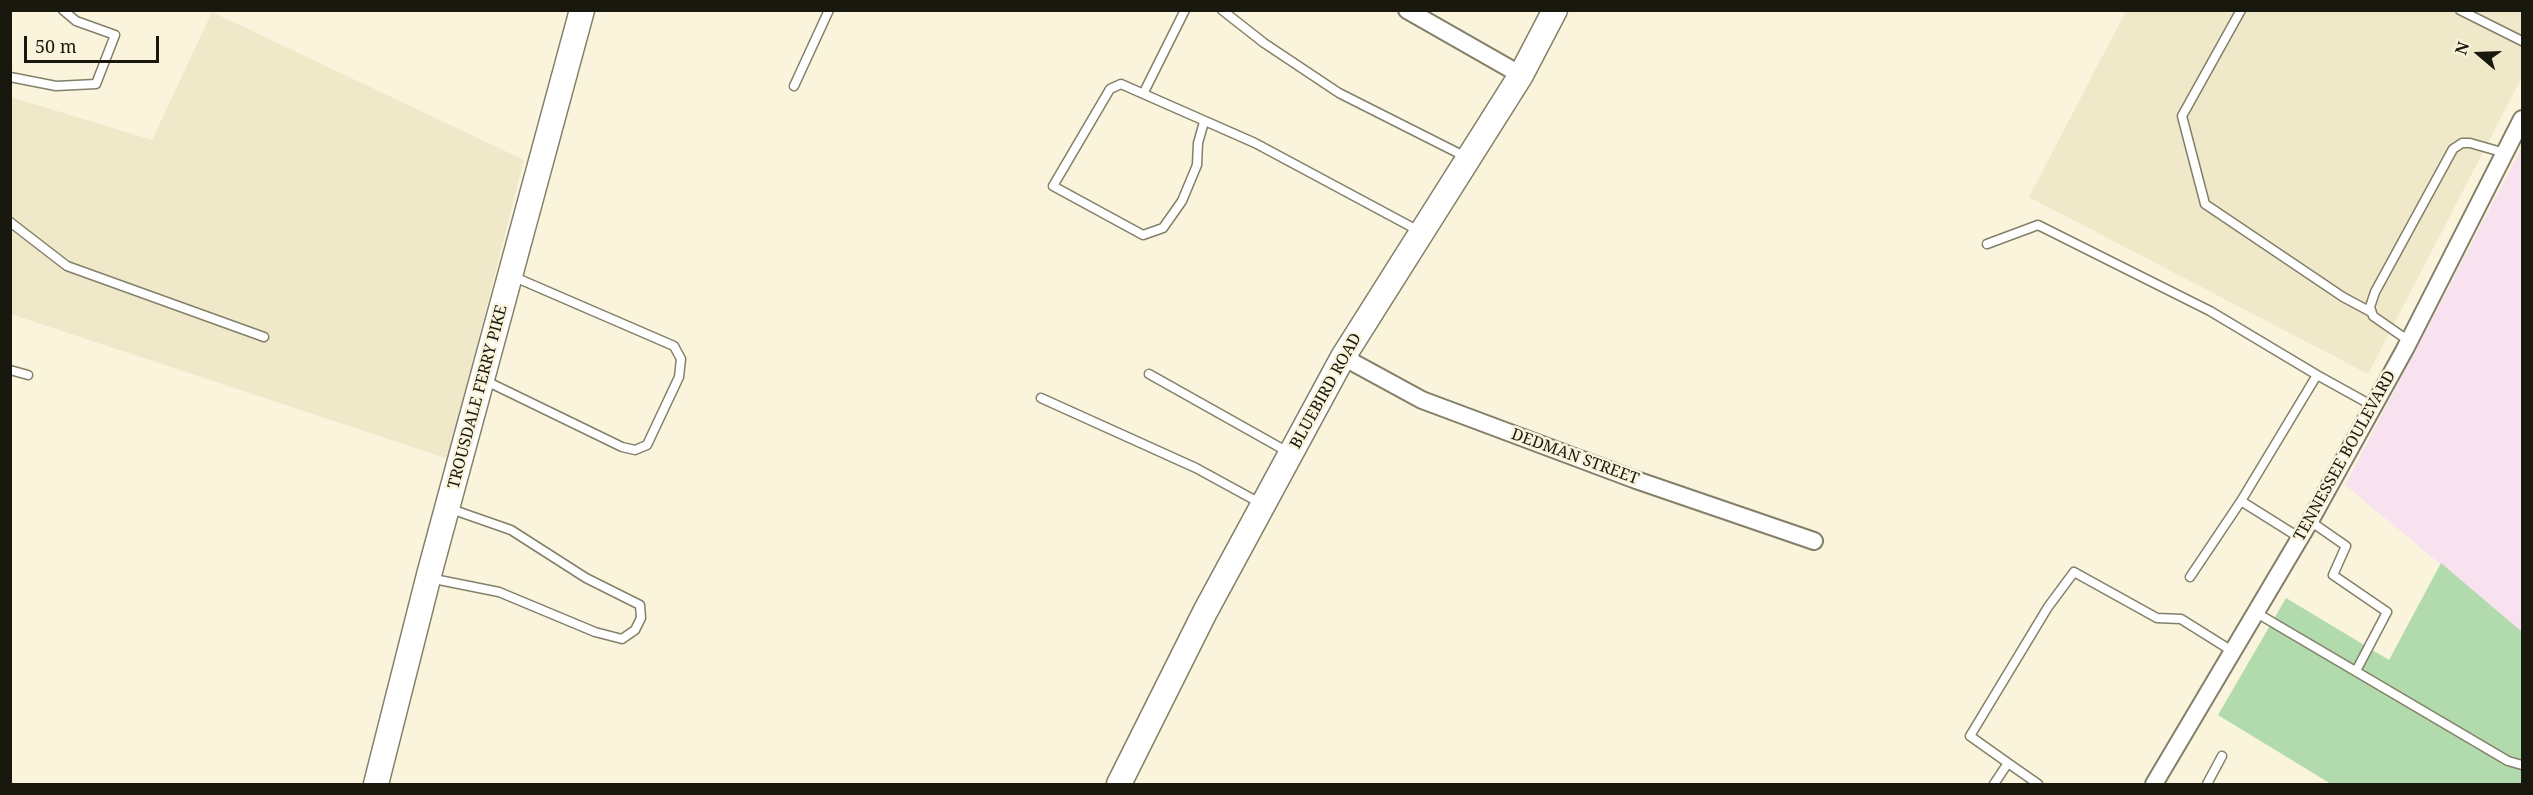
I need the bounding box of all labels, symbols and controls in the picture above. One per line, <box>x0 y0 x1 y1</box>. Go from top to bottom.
scale bar <box>27 24 162 62</box>
north arrow <box>2449 24 2509 84</box>
text: 50 m <box>35 34 77 58</box>
text: N <box>2450 39 2474 58</box>
street label: TROUSDALE FERRY PIKE <box>444 303 512 491</box>
street label: BLUEBIRD ROAD <box>1286 330 1366 452</box>
street label: TENNESSEE BOULEVARD <box>2290 367 2400 545</box>
street label: DEDMAN STREET <box>1509 425 1641 489</box>

